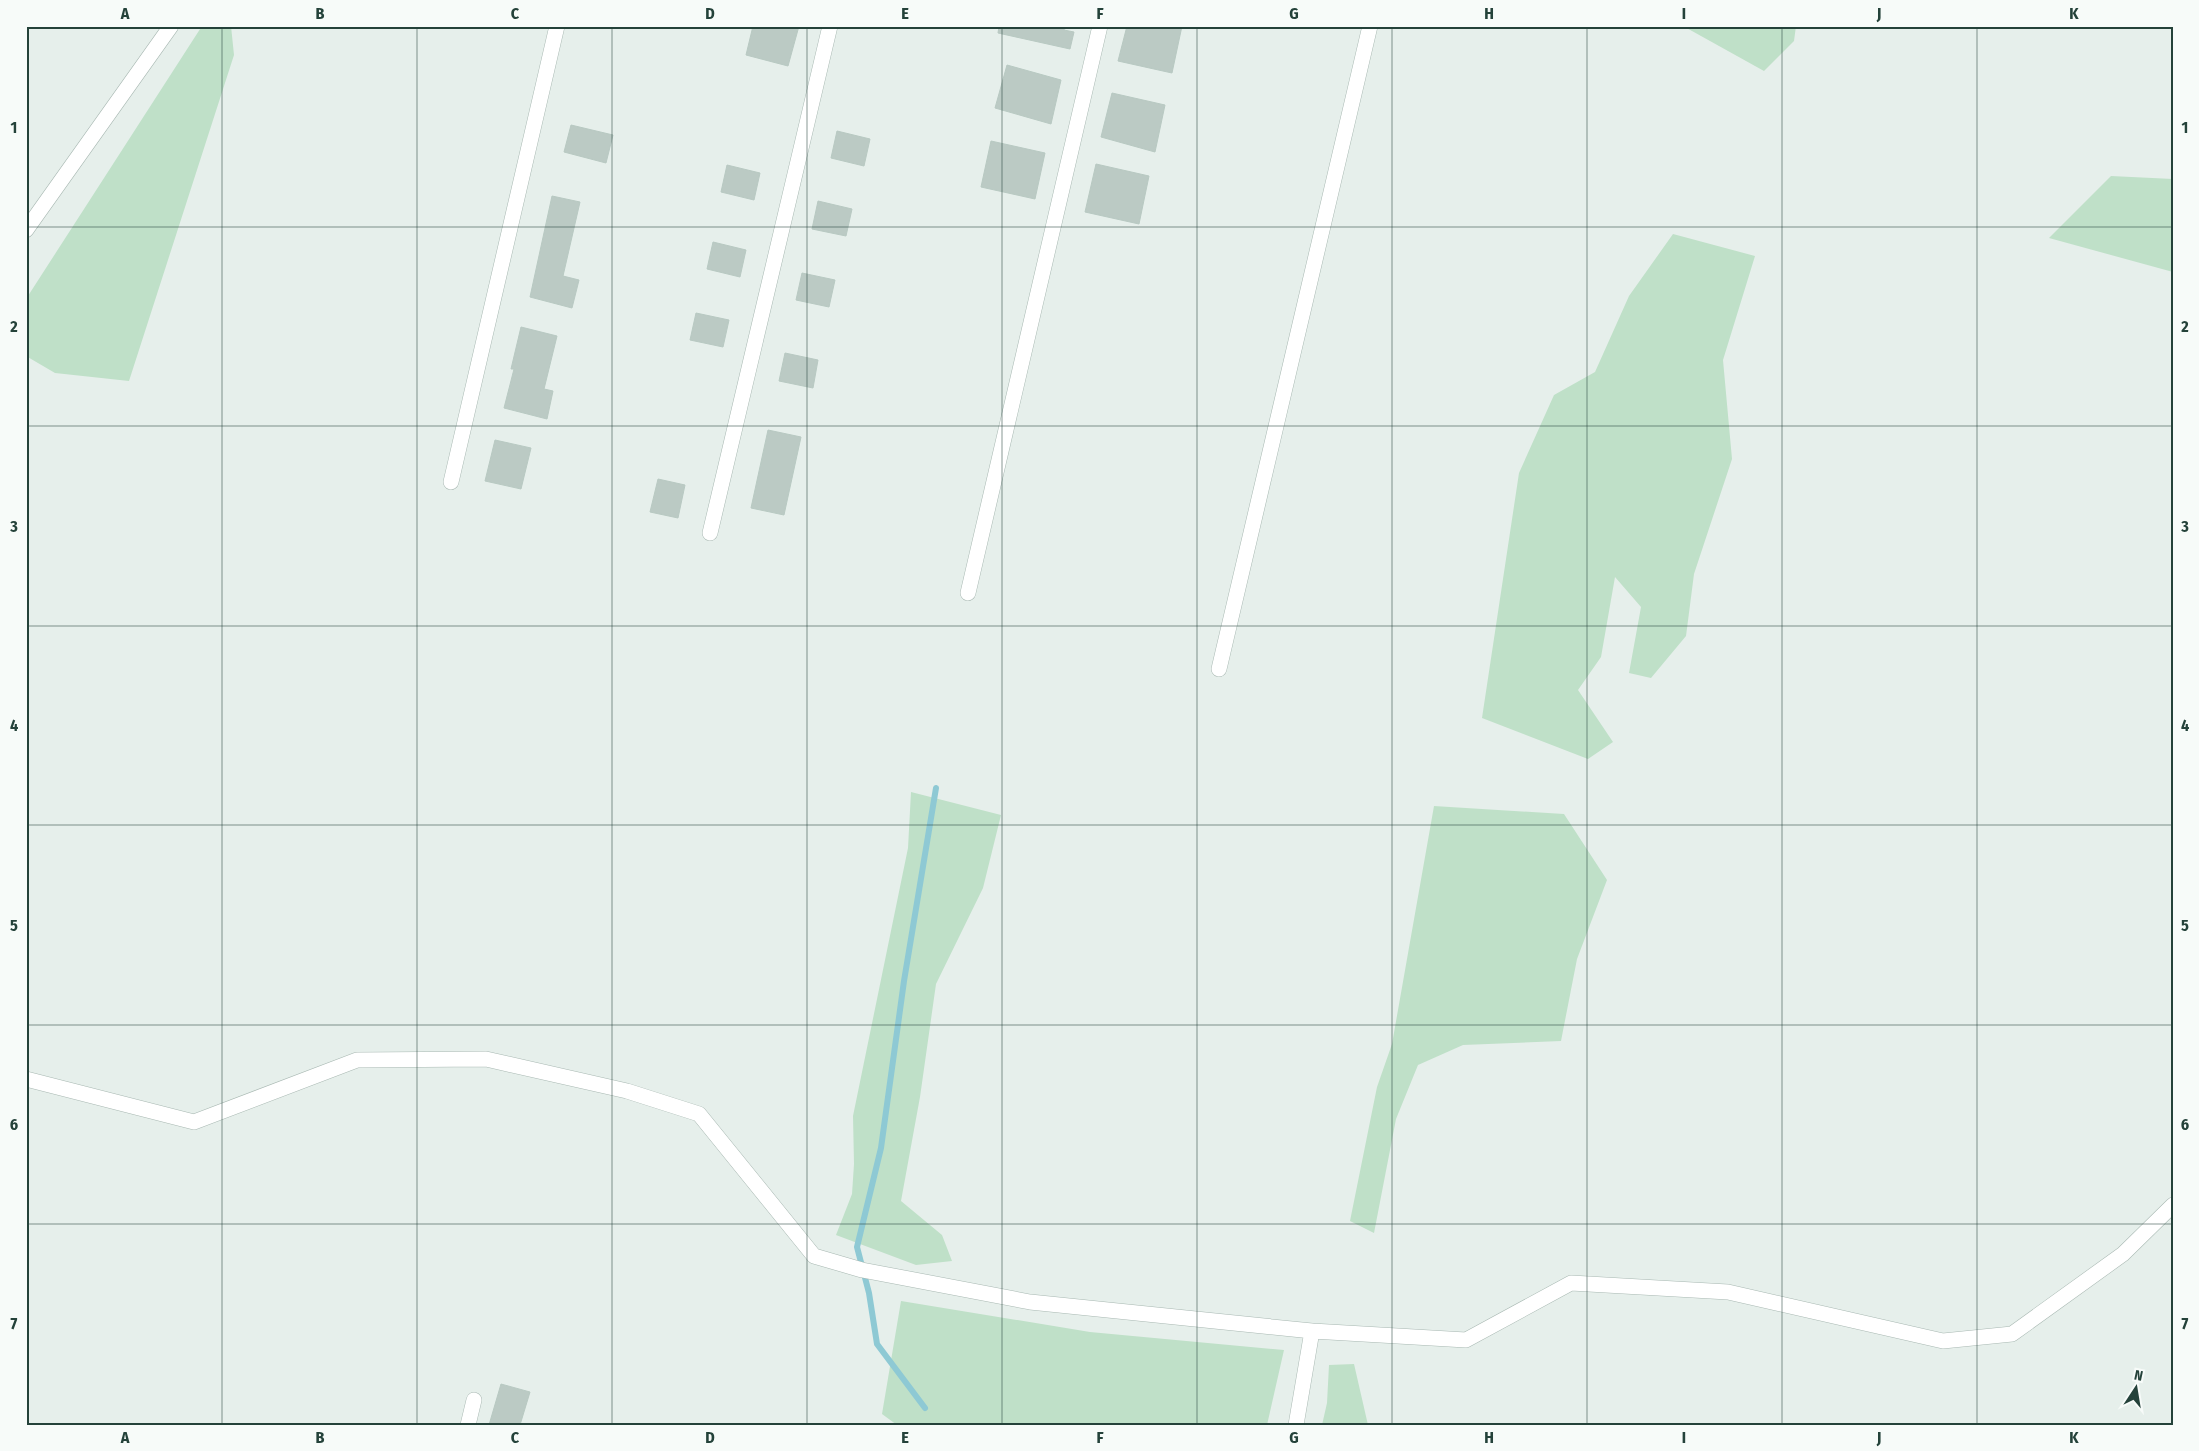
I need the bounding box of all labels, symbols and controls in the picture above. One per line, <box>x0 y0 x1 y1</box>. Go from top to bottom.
text: A <box>120 4 130 23</box>
text: B <box>316 4 325 23</box>
text: C <box>511 4 520 23</box>
text: D <box>705 4 715 23</box>
text: E <box>901 4 909 23</box>
text: F <box>1096 4 1104 23</box>
text: G <box>1289 4 1299 23</box>
text: H <box>1484 4 1494 23</box>
text: I <box>1682 4 1686 23</box>
text: J <box>1876 4 1881 23</box>
text: K <box>2069 4 2079 23</box>
text: 1 <box>11 118 17 137</box>
text: 1 <box>2182 118 2188 137</box>
text: 2 <box>9 317 18 336</box>
text: 2 <box>2180 317 2189 336</box>
text: 3 <box>9 517 18 536</box>
text: 3 <box>2180 517 2189 536</box>
text: 4 <box>10 716 18 735</box>
text: 4 <box>2181 716 2189 735</box>
text: 5 <box>10 916 18 935</box>
text: 5 <box>2181 916 2189 935</box>
text: 6 <box>10 1115 18 1134</box>
text: 6 <box>2181 1115 2189 1134</box>
text: 7 <box>11 1314 18 1333</box>
text: 7 <box>2182 1314 2189 1333</box>
north arrow <box>2112 1364 2162 1414</box>
text: N <box>2133 1367 2144 1385</box>
text: A <box>120 1428 130 1447</box>
text: B <box>316 1428 325 1447</box>
text: C <box>511 1428 520 1447</box>
text: D <box>705 1428 715 1447</box>
text: E <box>901 1428 909 1447</box>
text: F <box>1096 1428 1104 1447</box>
text: G <box>1289 1428 1299 1447</box>
text: H <box>1484 1428 1494 1447</box>
text: I <box>1682 1428 1686 1447</box>
text: J <box>1876 1428 1881 1447</box>
text: K <box>2069 1428 2079 1447</box>

